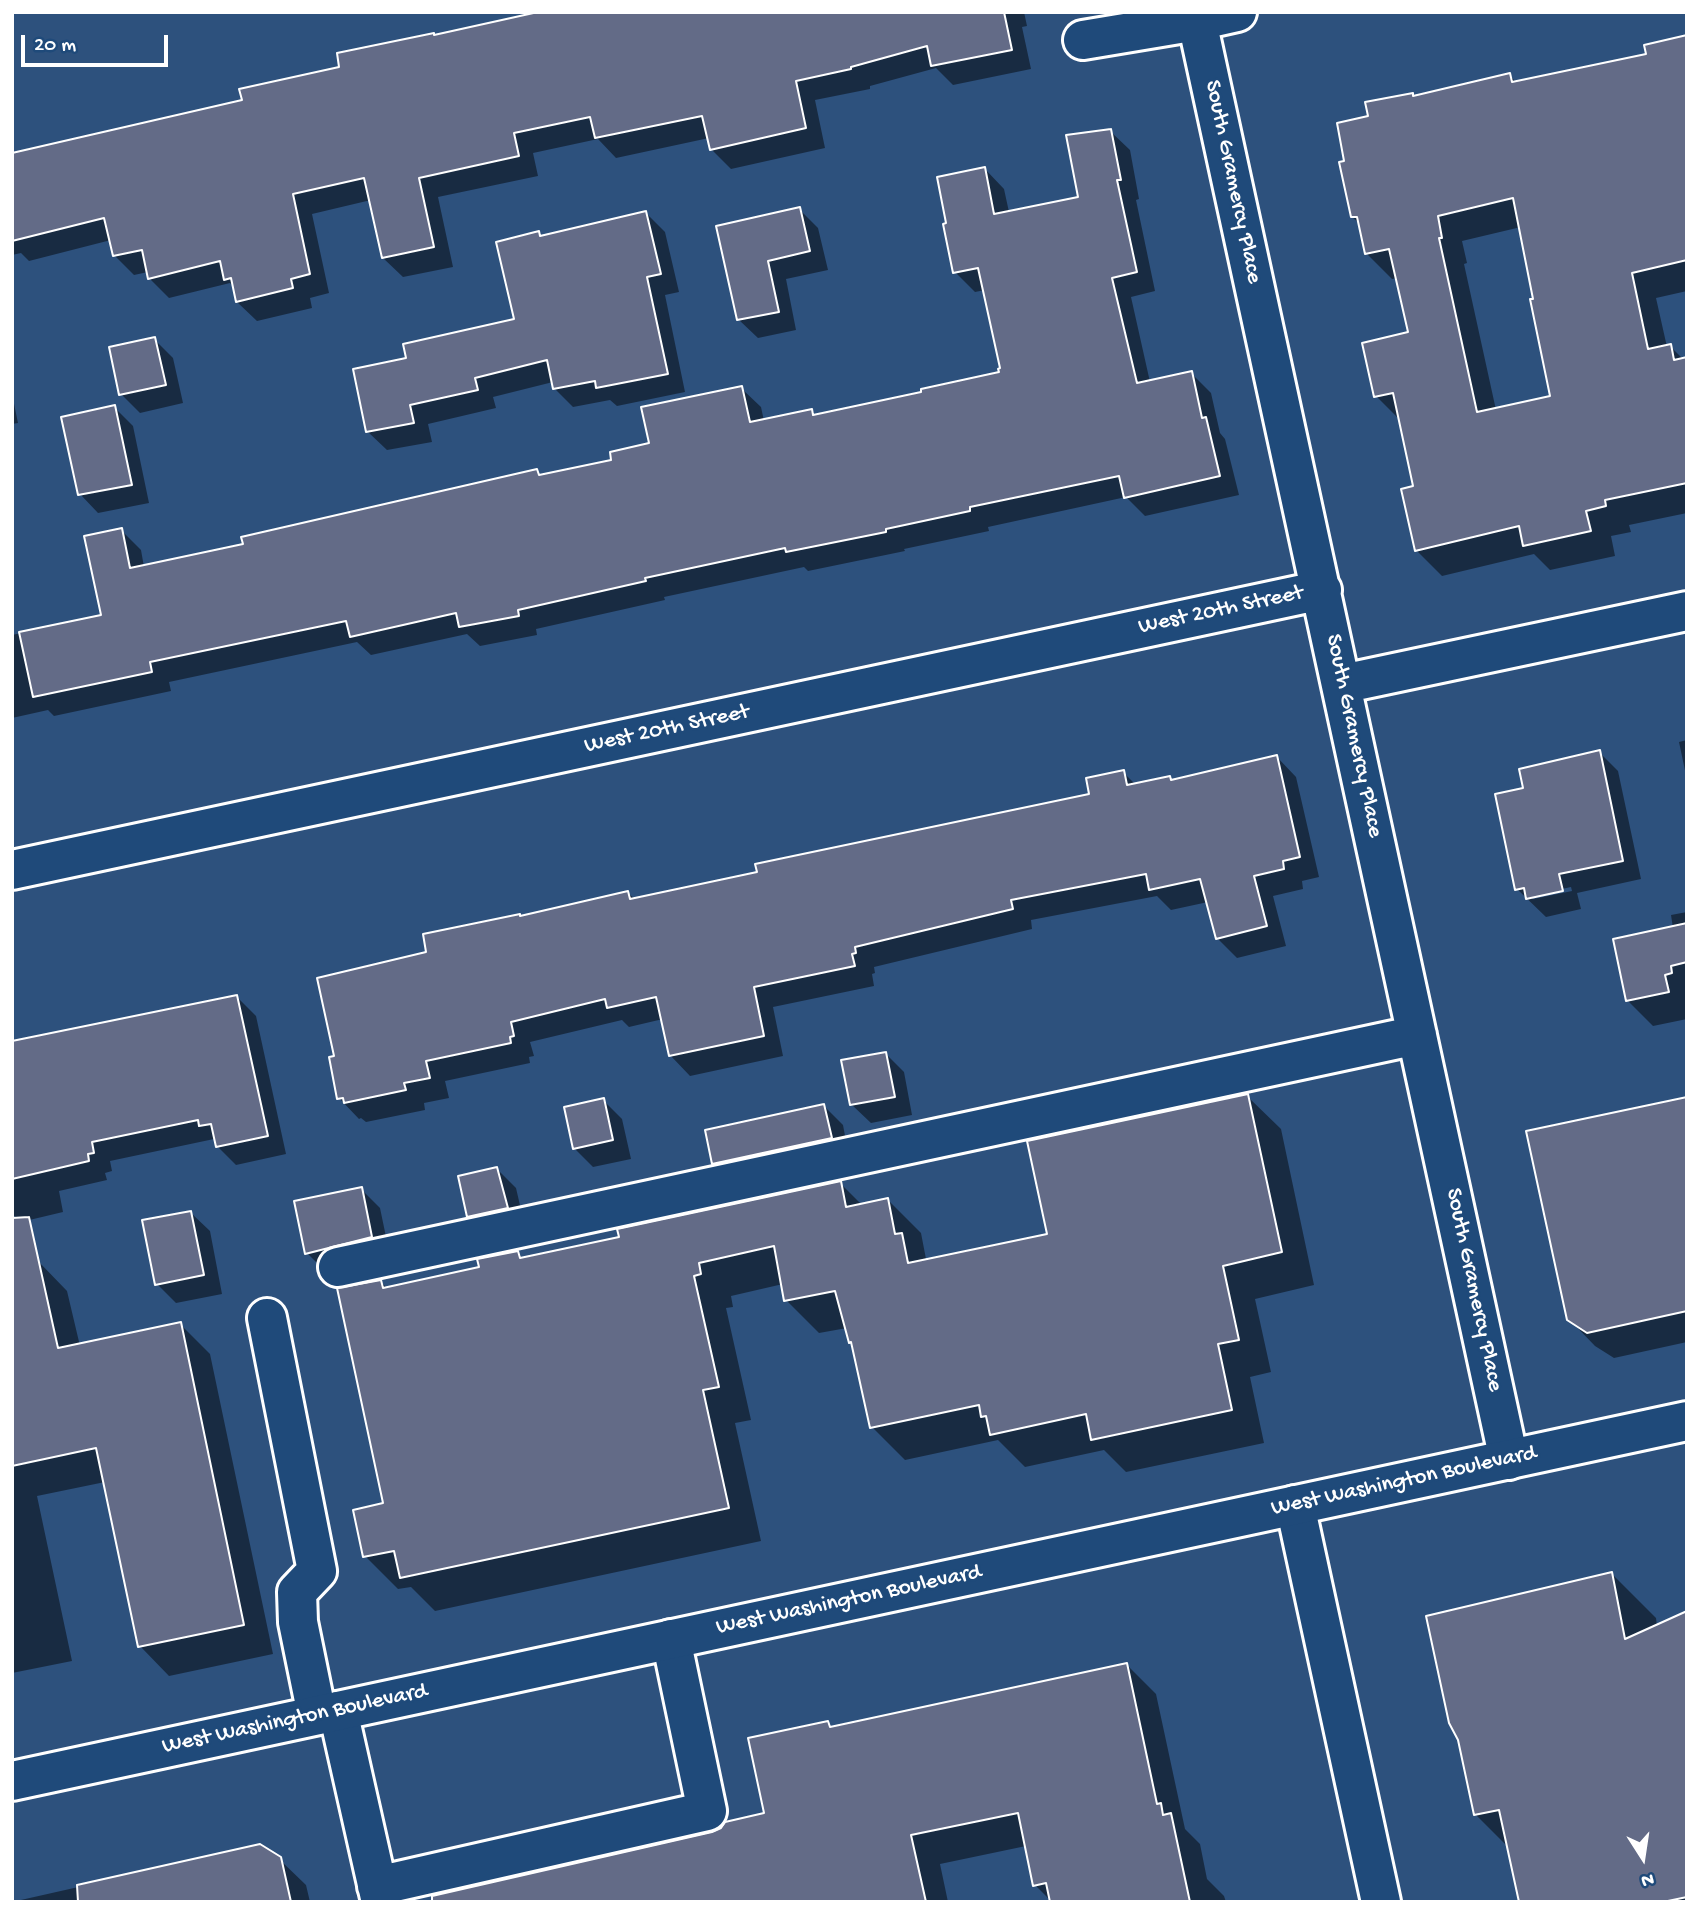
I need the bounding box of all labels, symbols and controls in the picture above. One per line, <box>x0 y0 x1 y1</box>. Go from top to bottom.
scale bar <box>24 21 172 65</box>
text: 20 m <box>34 34 76 59</box>
street label: South Gramercy Place <box>1197 78 1267 286</box>
street label: West 20th Street <box>1136 580 1306 642</box>
street label: South Gramercy Place <box>1318 632 1388 840</box>
street label: West 20th Street <box>582 699 752 761</box>
street label: South Gramercy Place <box>1438 1186 1508 1394</box>
street label: West Washington Boulevard <box>1269 1440 1539 1524</box>
street label: West Washington Boulevard <box>714 1559 984 1643</box>
street label: West Washington Boulevard <box>160 1678 430 1762</box>
north arrow <box>1608 1823 1678 1893</box>
text: N <box>1639 1866 1656 1892</box>

